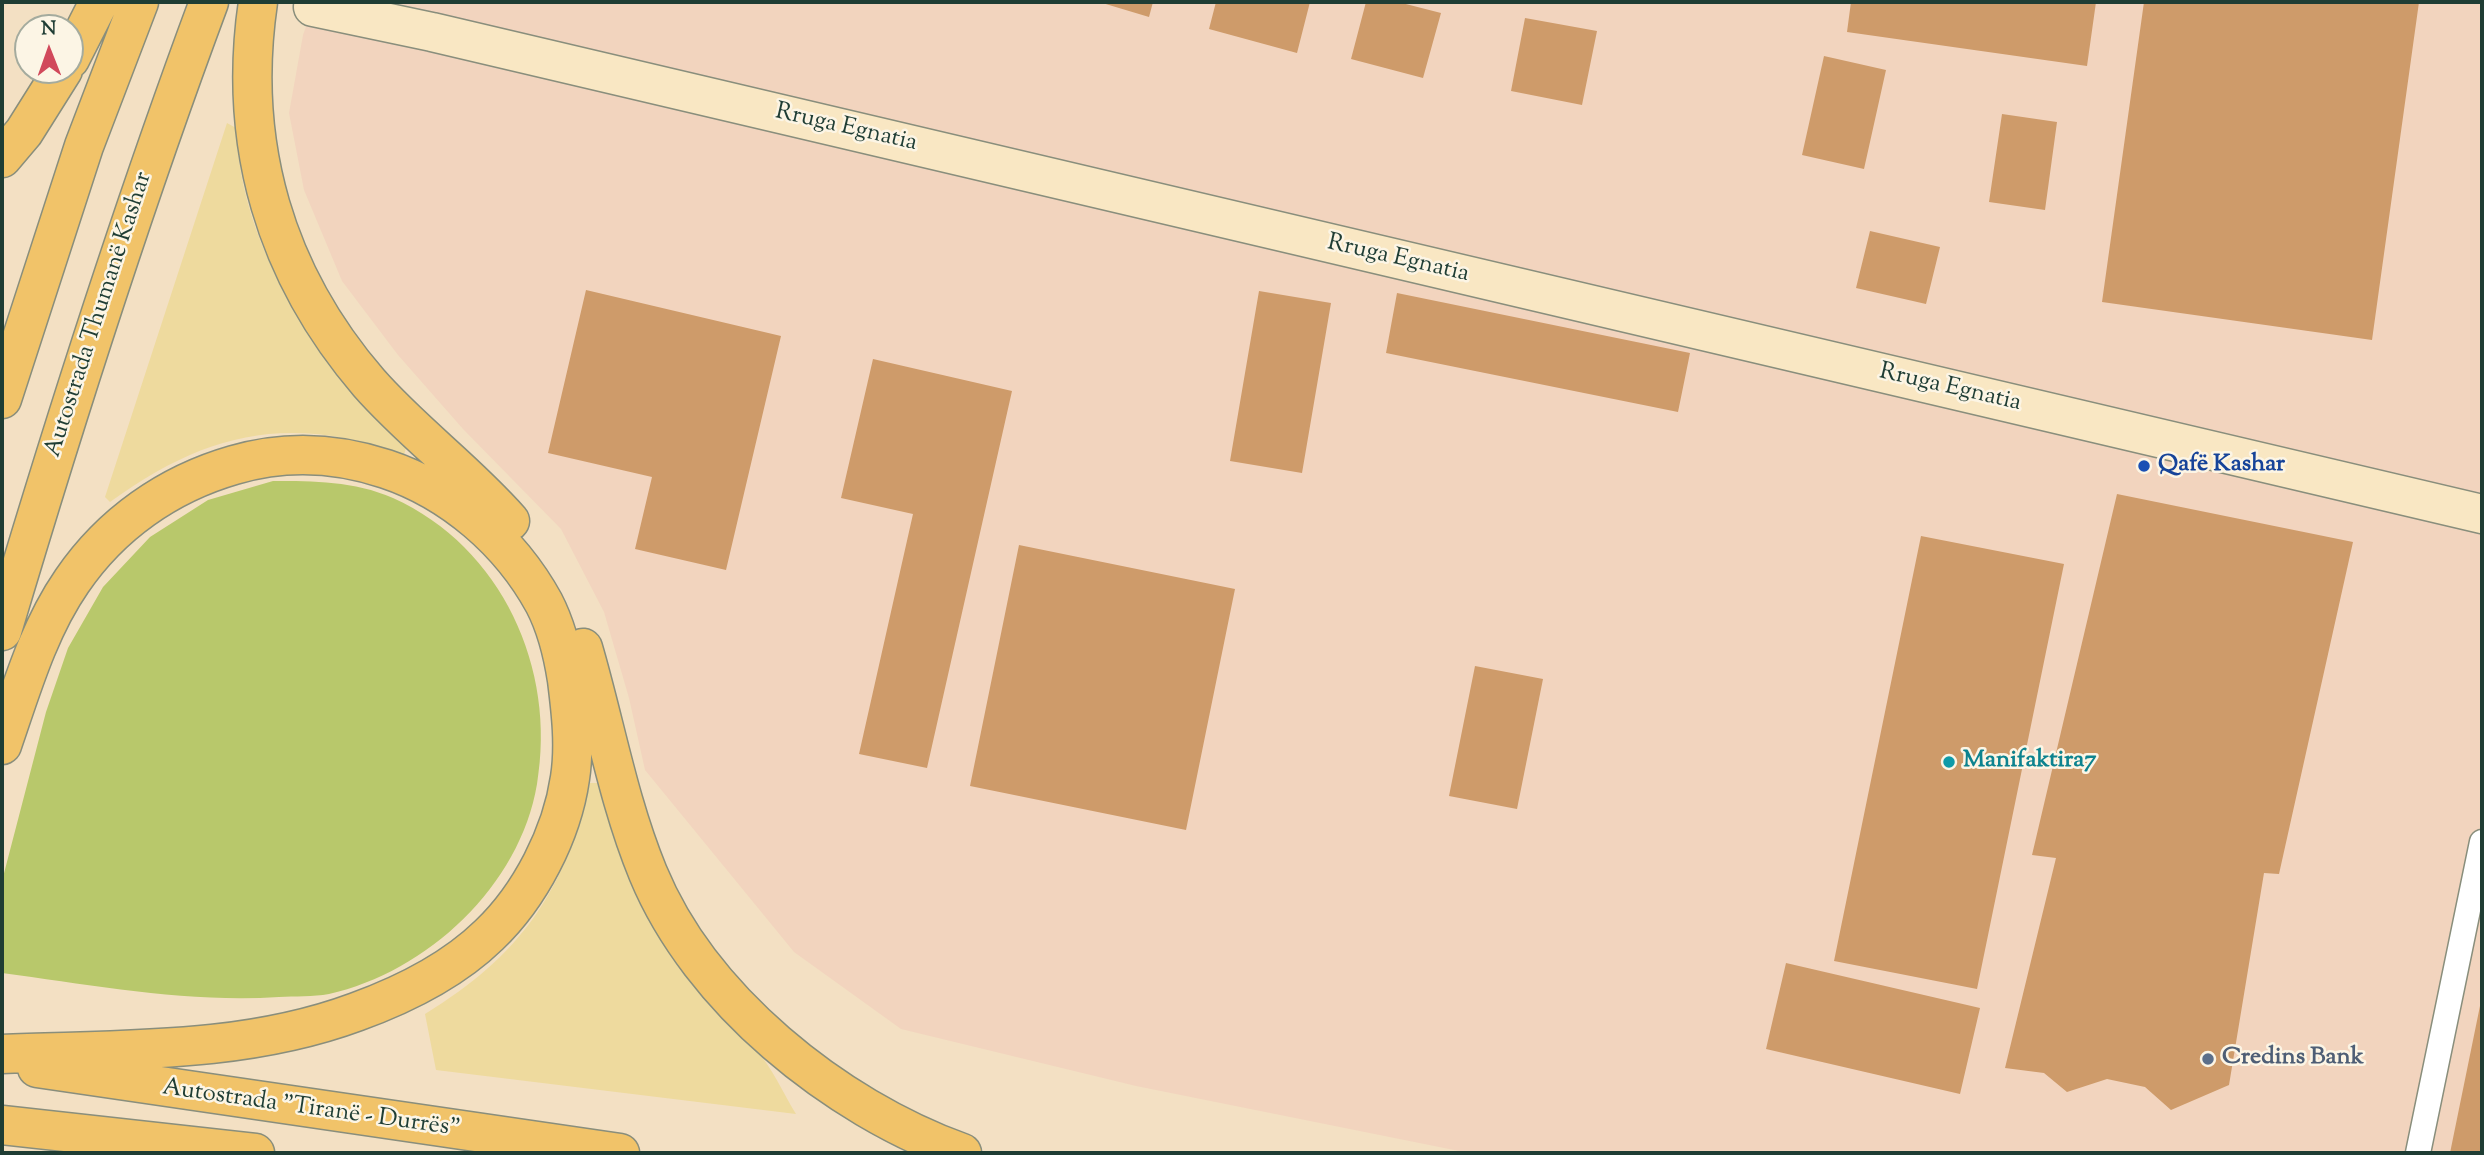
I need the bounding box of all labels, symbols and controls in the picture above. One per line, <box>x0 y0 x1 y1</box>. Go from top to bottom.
north arrow <box>14 14 84 84</box>
text: N <box>41 16 56 43</box>
street label: Rruga Egnatia <box>772 99 920 159</box>
street label: Autostrada Thumanë Kashar <box>40 169 160 461</box>
street label: Rruga Egnatia <box>1324 230 1472 290</box>
street label: Rruga Egnatia <box>1876 359 2024 419</box>
place label: Qafë Kashar <box>2158 452 2285 480</box>
marker: Qafë Kashar <box>2136 458 2152 474</box>
place label: Manifaktira7 <box>1963 748 2096 776</box>
marker: Manifaktira7 <box>1941 754 1957 770</box>
place label: Credins Bank <box>2222 1045 2364 1073</box>
marker: Credins Bank <box>2200 1051 2216 1067</box>
street label: Autostrada "Tiranë - Durrës" <box>160 1075 462 1145</box>

